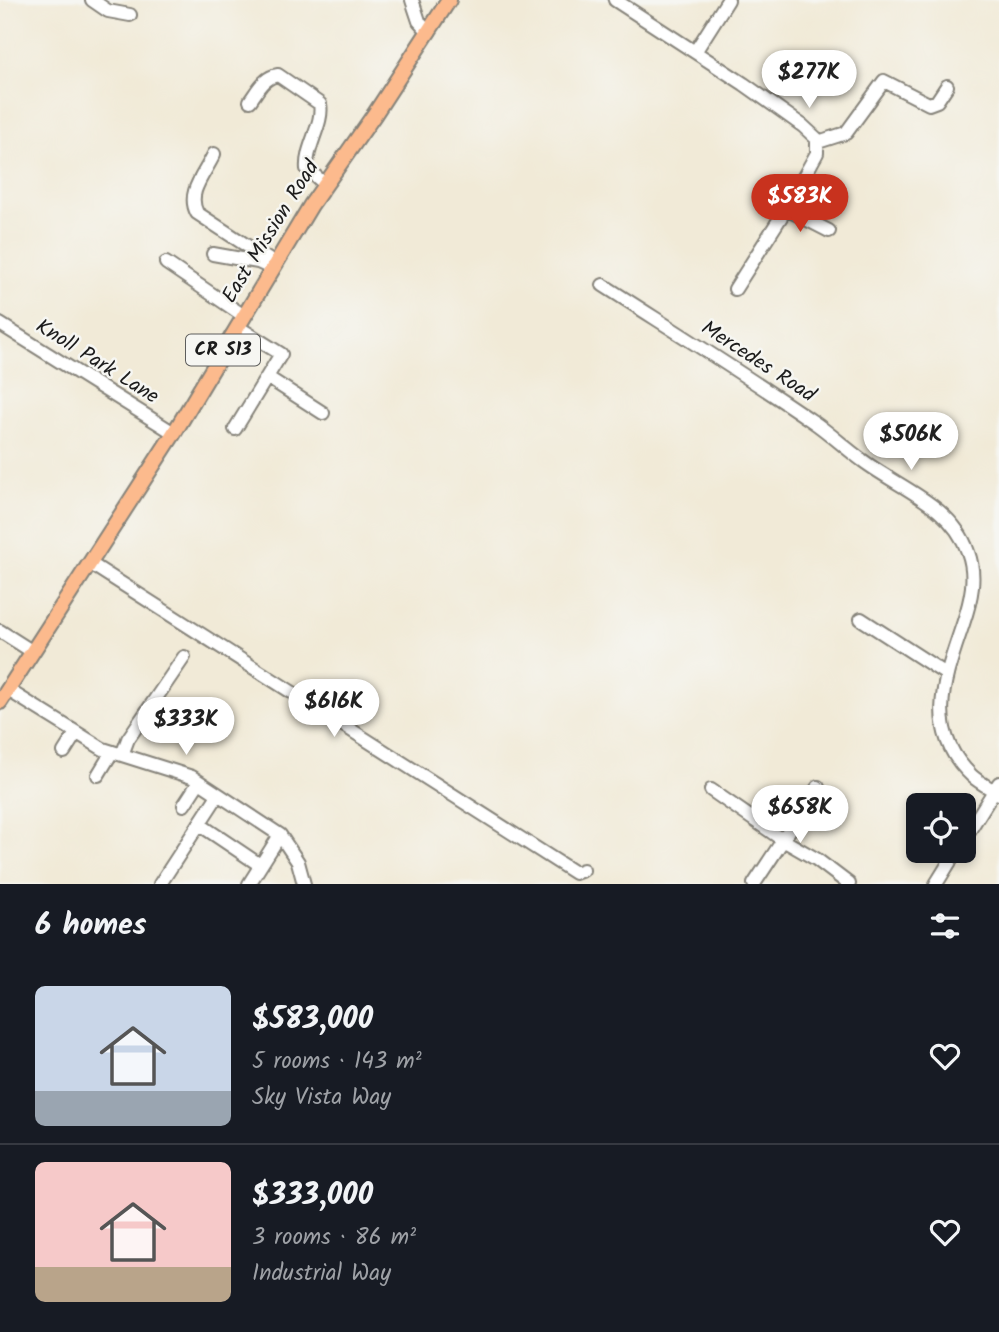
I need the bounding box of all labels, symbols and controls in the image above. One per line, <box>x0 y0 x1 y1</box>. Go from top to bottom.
pin: $277K <box>760 50 858 110</box>
text: $277K <box>778 55 840 91</box>
street label: East Mission Road <box>214 154 329 310</box>
pin: $583K <box>751 174 849 234</box>
text: $583K <box>767 179 833 215</box>
street label: Knoll Park Lane <box>29 311 166 413</box>
street label: Mercedes Road <box>694 312 822 412</box>
road number: CR S13 <box>186 334 260 366</box>
pin: $506K <box>862 412 960 472</box>
text: $506K <box>879 417 943 453</box>
pin: $616K <box>285 680 383 739</box>
text: $616K <box>304 684 364 720</box>
pin: $333K <box>137 698 235 757</box>
text: $333K <box>153 702 219 738</box>
pin: $658K <box>751 786 849 845</box>
text: $658K <box>767 790 833 826</box>
map controls <box>906 793 976 863</box>
button: locate <box>906 793 976 863</box>
text: 6 homes <box>35 902 147 950</box>
icon: filters <box>926 907 964 945</box>
text: $583,000 <box>252 996 373 1044</box>
icon: home <box>91 1014 175 1098</box>
icon: heart <box>926 1037 964 1075</box>
text: 5 rooms · 143 m² <box>252 1044 422 1080</box>
text: Sky Vista Way <box>252 1080 391 1116</box>
text: $333,000 <box>252 1172 373 1220</box>
icon: home <box>91 1190 175 1274</box>
icon: heart <box>926 1213 964 1251</box>
text: 3 rooms · 86 m² <box>252 1220 416 1256</box>
text: Industrial Way <box>252 1256 391 1292</box>

